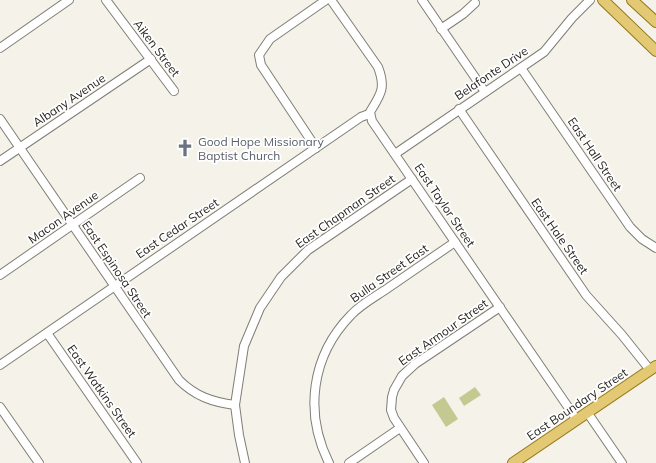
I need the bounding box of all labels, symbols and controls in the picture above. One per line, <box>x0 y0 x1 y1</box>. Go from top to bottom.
street label: Aiken Street <box>131 16 183 80</box>
street label: Belafonte Drive <box>451 43 531 103</box>
street label: Albany Avenue <box>30 70 108 130</box>
street label: East Hall Street <box>565 114 625 194</box>
place label: Good Hope Missionary Baptist Church <box>198 134 324 163</box>
church icon: Good Hope Missionary Baptist Church <box>175 138 195 158</box>
street label: East Taylor Street <box>411 160 479 250</box>
street label: East Chapman Street <box>292 171 398 251</box>
street label: Macon Avenue <box>25 187 101 247</box>
street label: East Cedar Street <box>133 195 221 261</box>
street label: East Hale Street <box>528 195 592 277</box>
street label: East Espinosa Street <box>79 218 155 320</box>
street label: Bulla Street East <box>347 241 431 305</box>
street label: East Armour Street <box>395 296 491 368</box>
street label: East Watkins Street <box>64 342 140 440</box>
street label: East Boundary Street <box>524 365 630 443</box>

